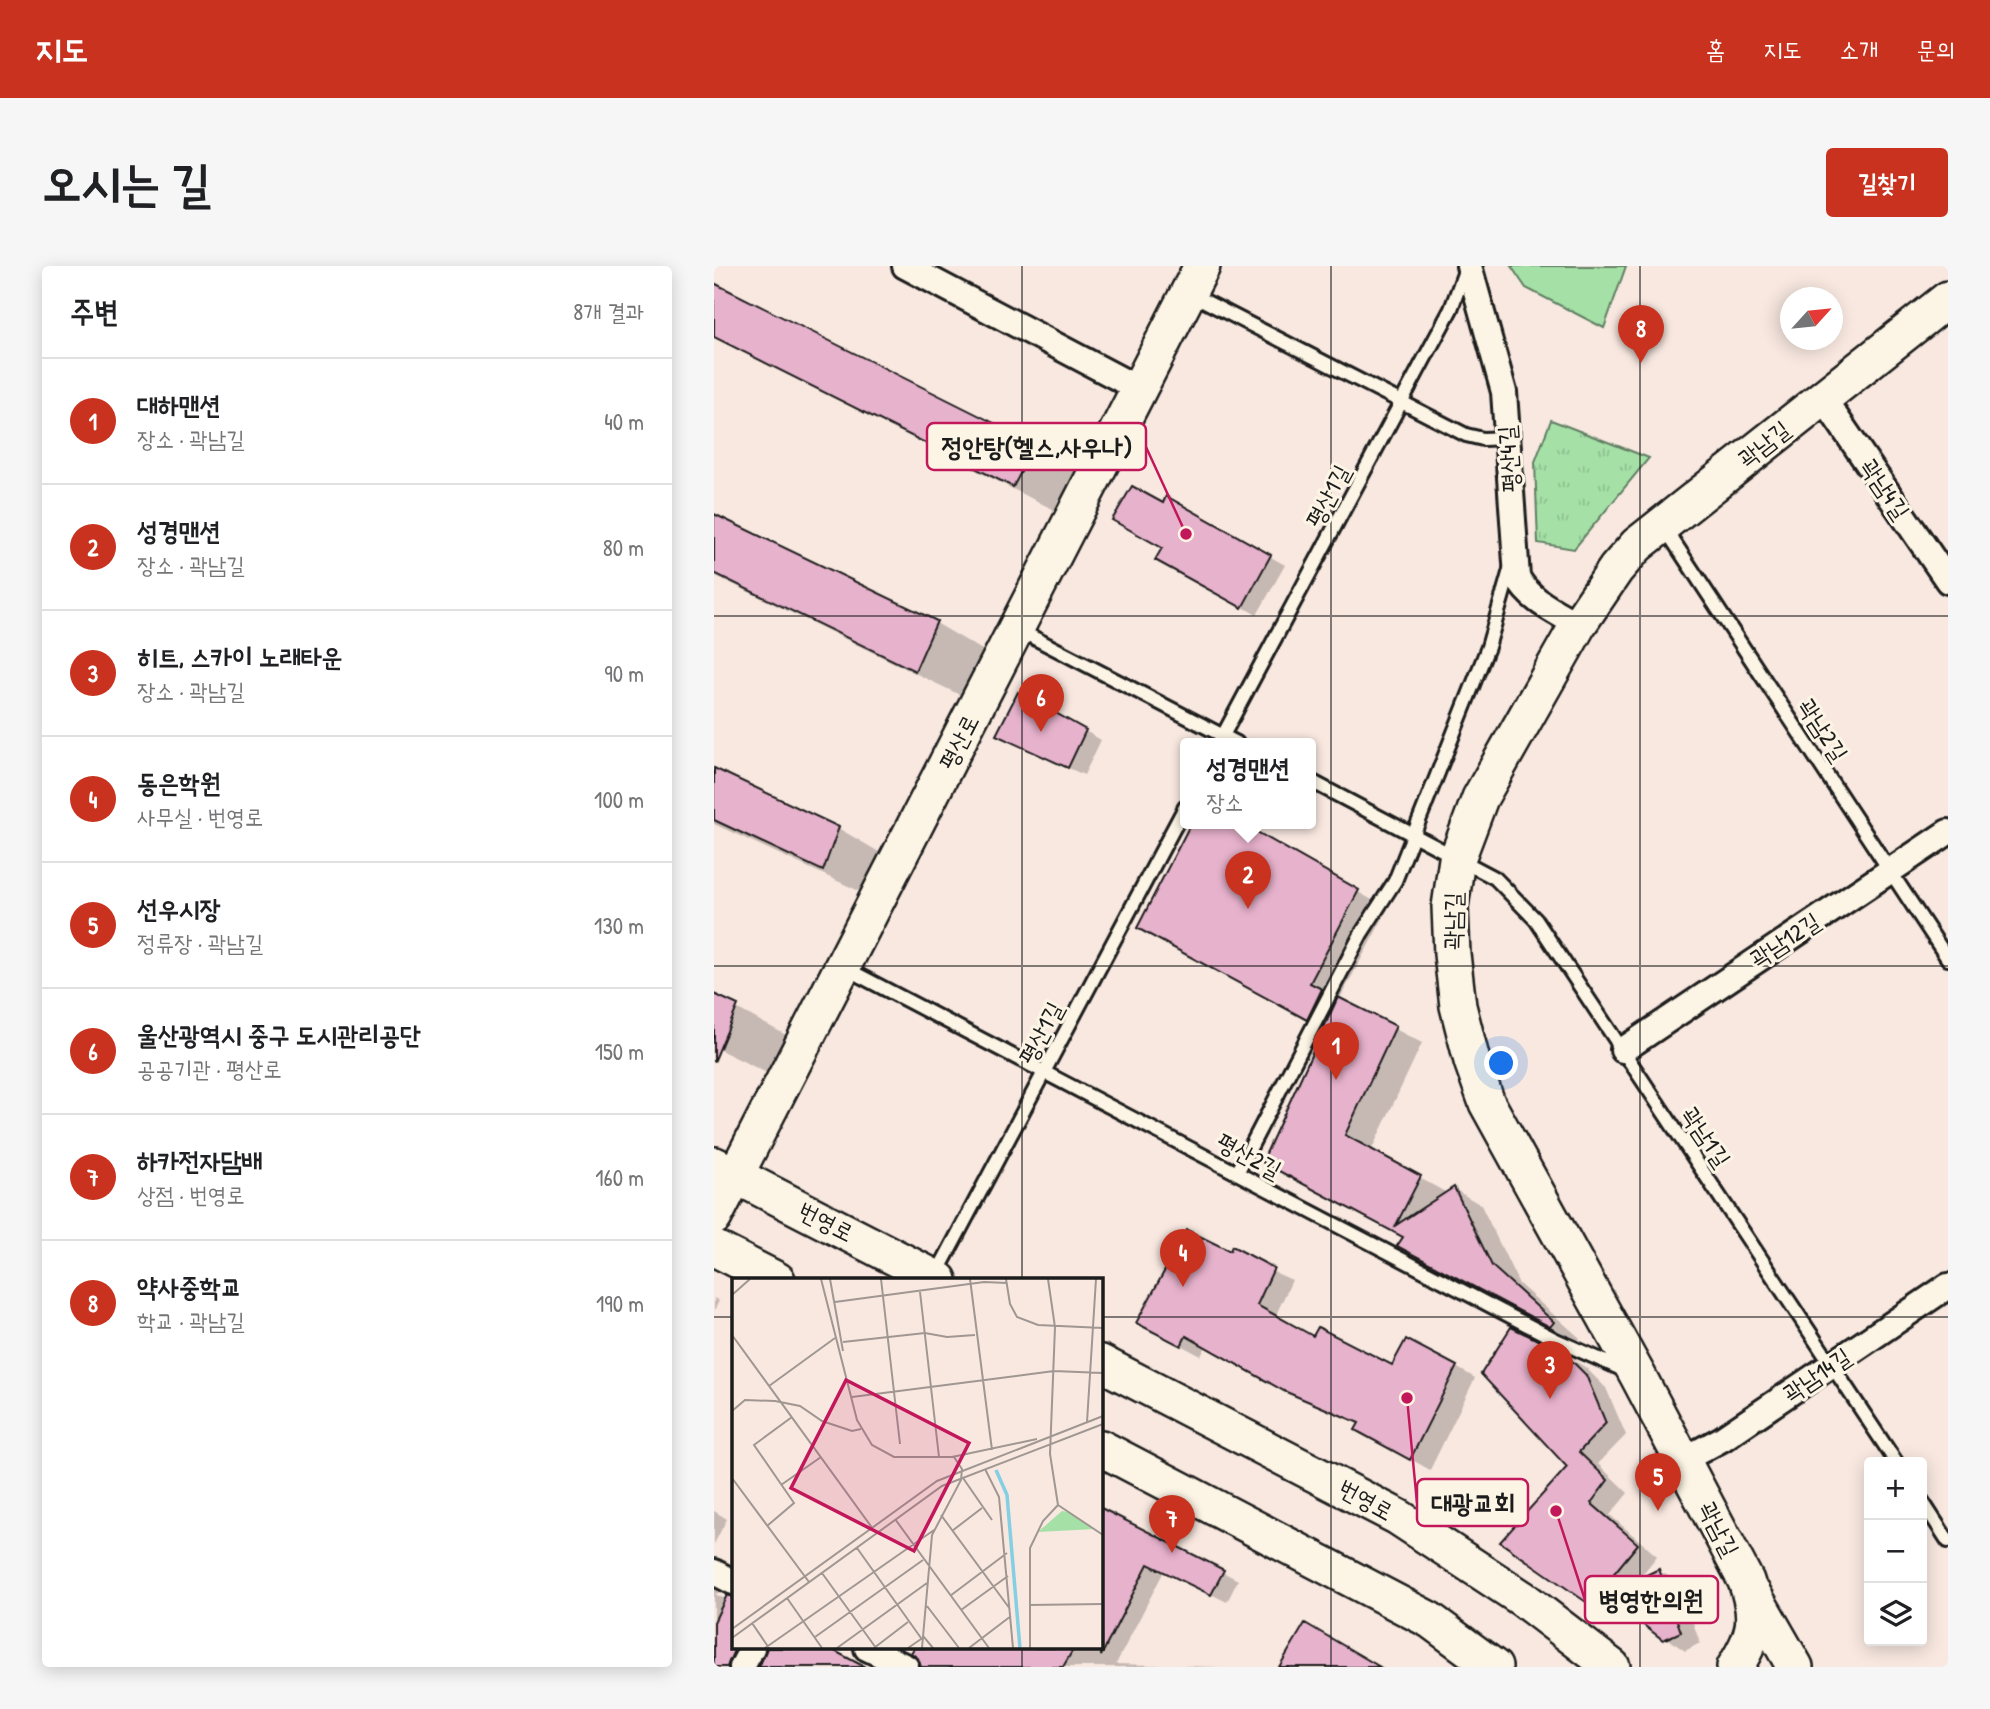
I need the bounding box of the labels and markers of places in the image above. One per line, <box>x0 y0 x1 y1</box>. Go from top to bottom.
pin: 8 <box>1618 305 1664 363</box>
callout: 정안탕(헬스,사우나) <box>927 423 1146 470</box>
pin: 6 <box>1018 674 1064 732</box>
pin: 2 <box>1225 851 1271 909</box>
pin: 1 <box>1313 1022 1359 1080</box>
pin: 4 <box>1160 1229 1206 1287</box>
pin: 3 <box>1527 1341 1573 1399</box>
pin: 5 <box>1635 1453 1681 1511</box>
callout: 대광교회 <box>1417 1479 1528 1526</box>
pin: 7 <box>1149 1495 1195 1553</box>
callout: 병영한의원 <box>1585 1576 1718 1623</box>

